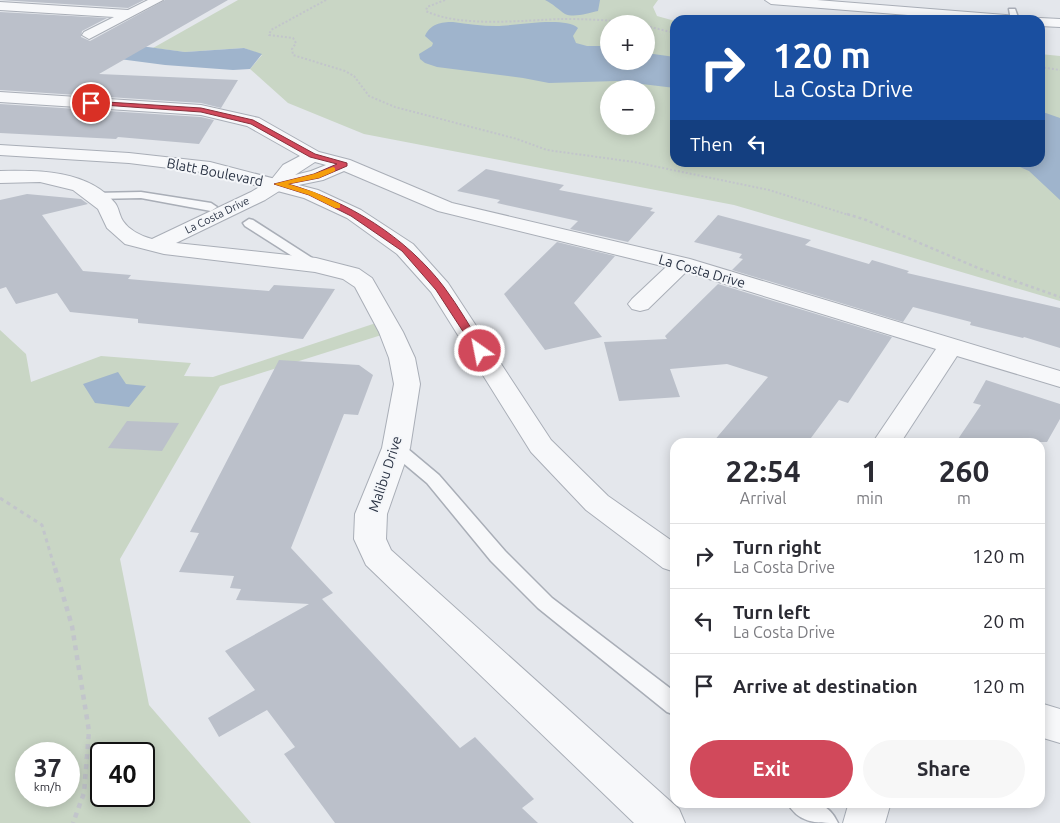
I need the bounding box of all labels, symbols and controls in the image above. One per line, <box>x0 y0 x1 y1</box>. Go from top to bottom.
map controls <box>600 15 655 135</box>
button: + <box>600 15 655 70</box>
icon: right <box>690 35 755 100</box>
text: 120 m <box>773 35 871 75</box>
text: La Costa Drive <box>773 76 913 101</box>
button: − <box>600 80 655 135</box>
pin <box>70 82 112 124</box>
icon: arrive <box>77 89 105 117</box>
icon: left <box>743 130 771 158</box>
text: Then <box>690 133 733 155</box>
street label: Blatt Boulevard <box>165 155 265 189</box>
street label: La Costa Drive <box>183 194 251 236</box>
street label: La Costa Drive <box>657 251 747 291</box>
position arrow <box>453 324 505 376</box>
street label: Malibu Drive <box>365 434 405 514</box>
text: 22:54 <box>726 454 801 488</box>
text: 1 <box>861 454 878 488</box>
text: 260 <box>939 454 989 488</box>
text: Arrival <box>740 489 786 507</box>
text: min <box>856 489 883 507</box>
text: m <box>957 489 971 507</box>
text: Turn right <box>733 536 821 558</box>
icon: right <box>690 542 718 570</box>
text: 120 m <box>972 545 1025 567</box>
text: La Costa Drive <box>733 558 835 576</box>
text: Turn left <box>733 601 811 623</box>
icon: left <box>690 607 718 635</box>
text: 20 m <box>983 610 1025 632</box>
text: La Costa Drive <box>733 623 835 641</box>
icon: arrive <box>690 672 718 700</box>
text: Arrive at destination <box>733 675 918 697</box>
text: 120 m <box>972 675 1025 697</box>
button: Exit <box>690 740 853 798</box>
button: Share <box>863 740 1025 798</box>
speed limit sign: 40 <box>90 742 155 807</box>
text: 37 <box>33 754 62 782</box>
text: km/h <box>34 780 61 793</box>

